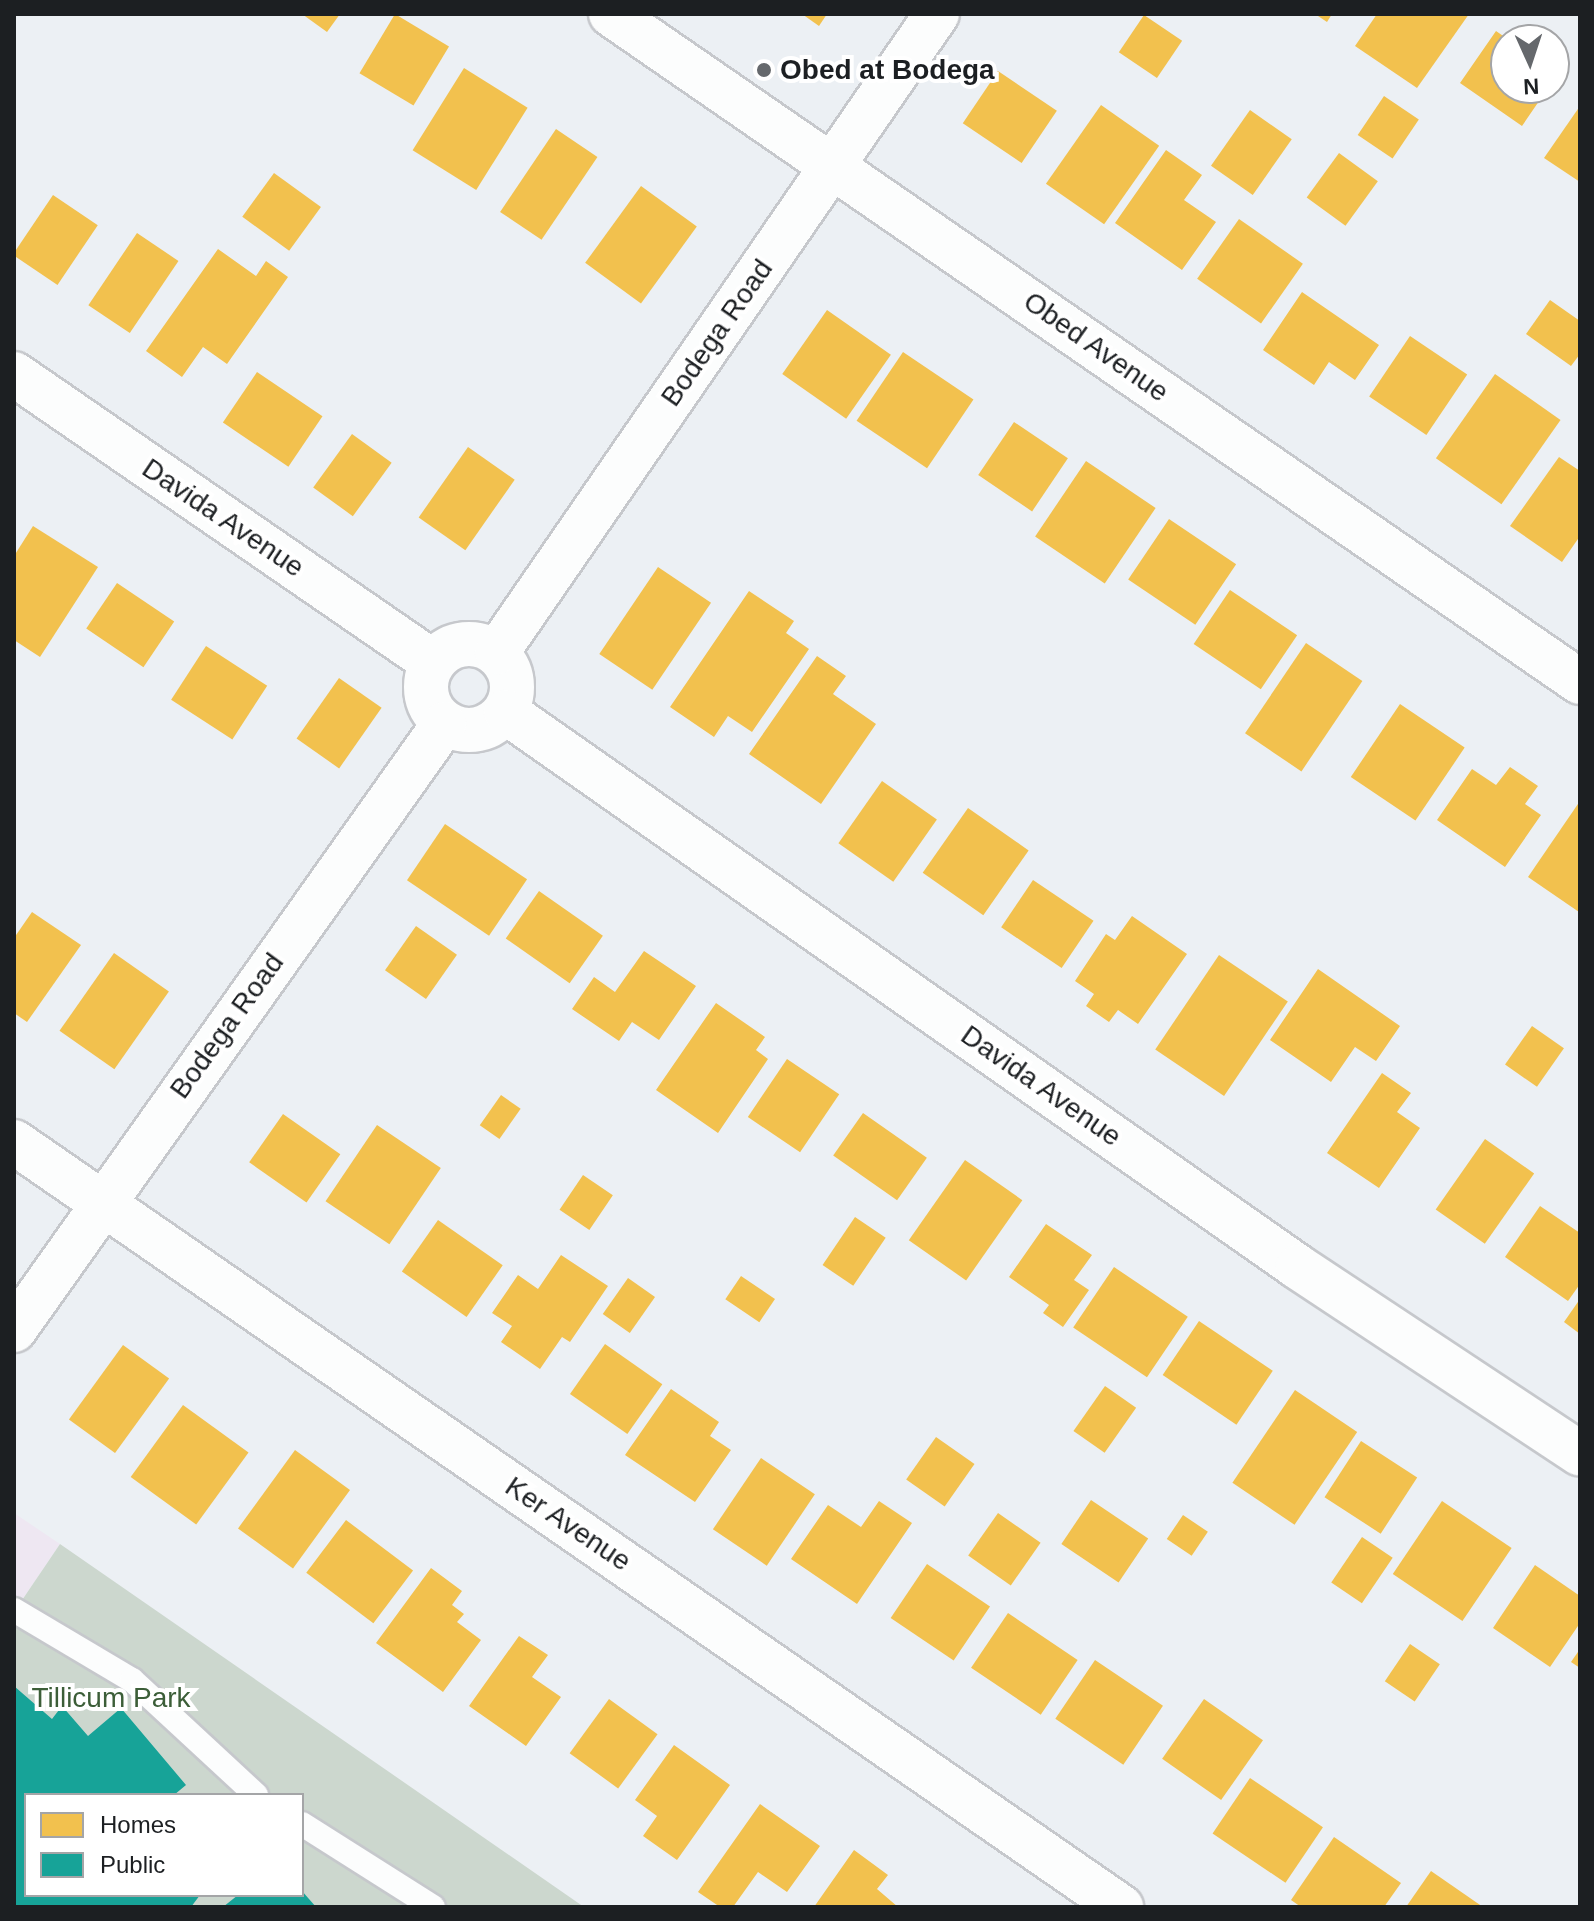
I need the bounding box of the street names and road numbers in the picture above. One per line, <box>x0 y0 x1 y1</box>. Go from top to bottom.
street label: Bodega Road <box>654 253 780 413</box>
street label: Obed Avenue <box>1016 284 1176 410</box>
street label: Davida Avenue <box>135 451 311 585</box>
street label: Bodega Road <box>163 947 291 1105</box>
street label: Davida Avenue <box>954 1018 1128 1154</box>
street label: Ker Avenue <box>498 1469 638 1579</box>

